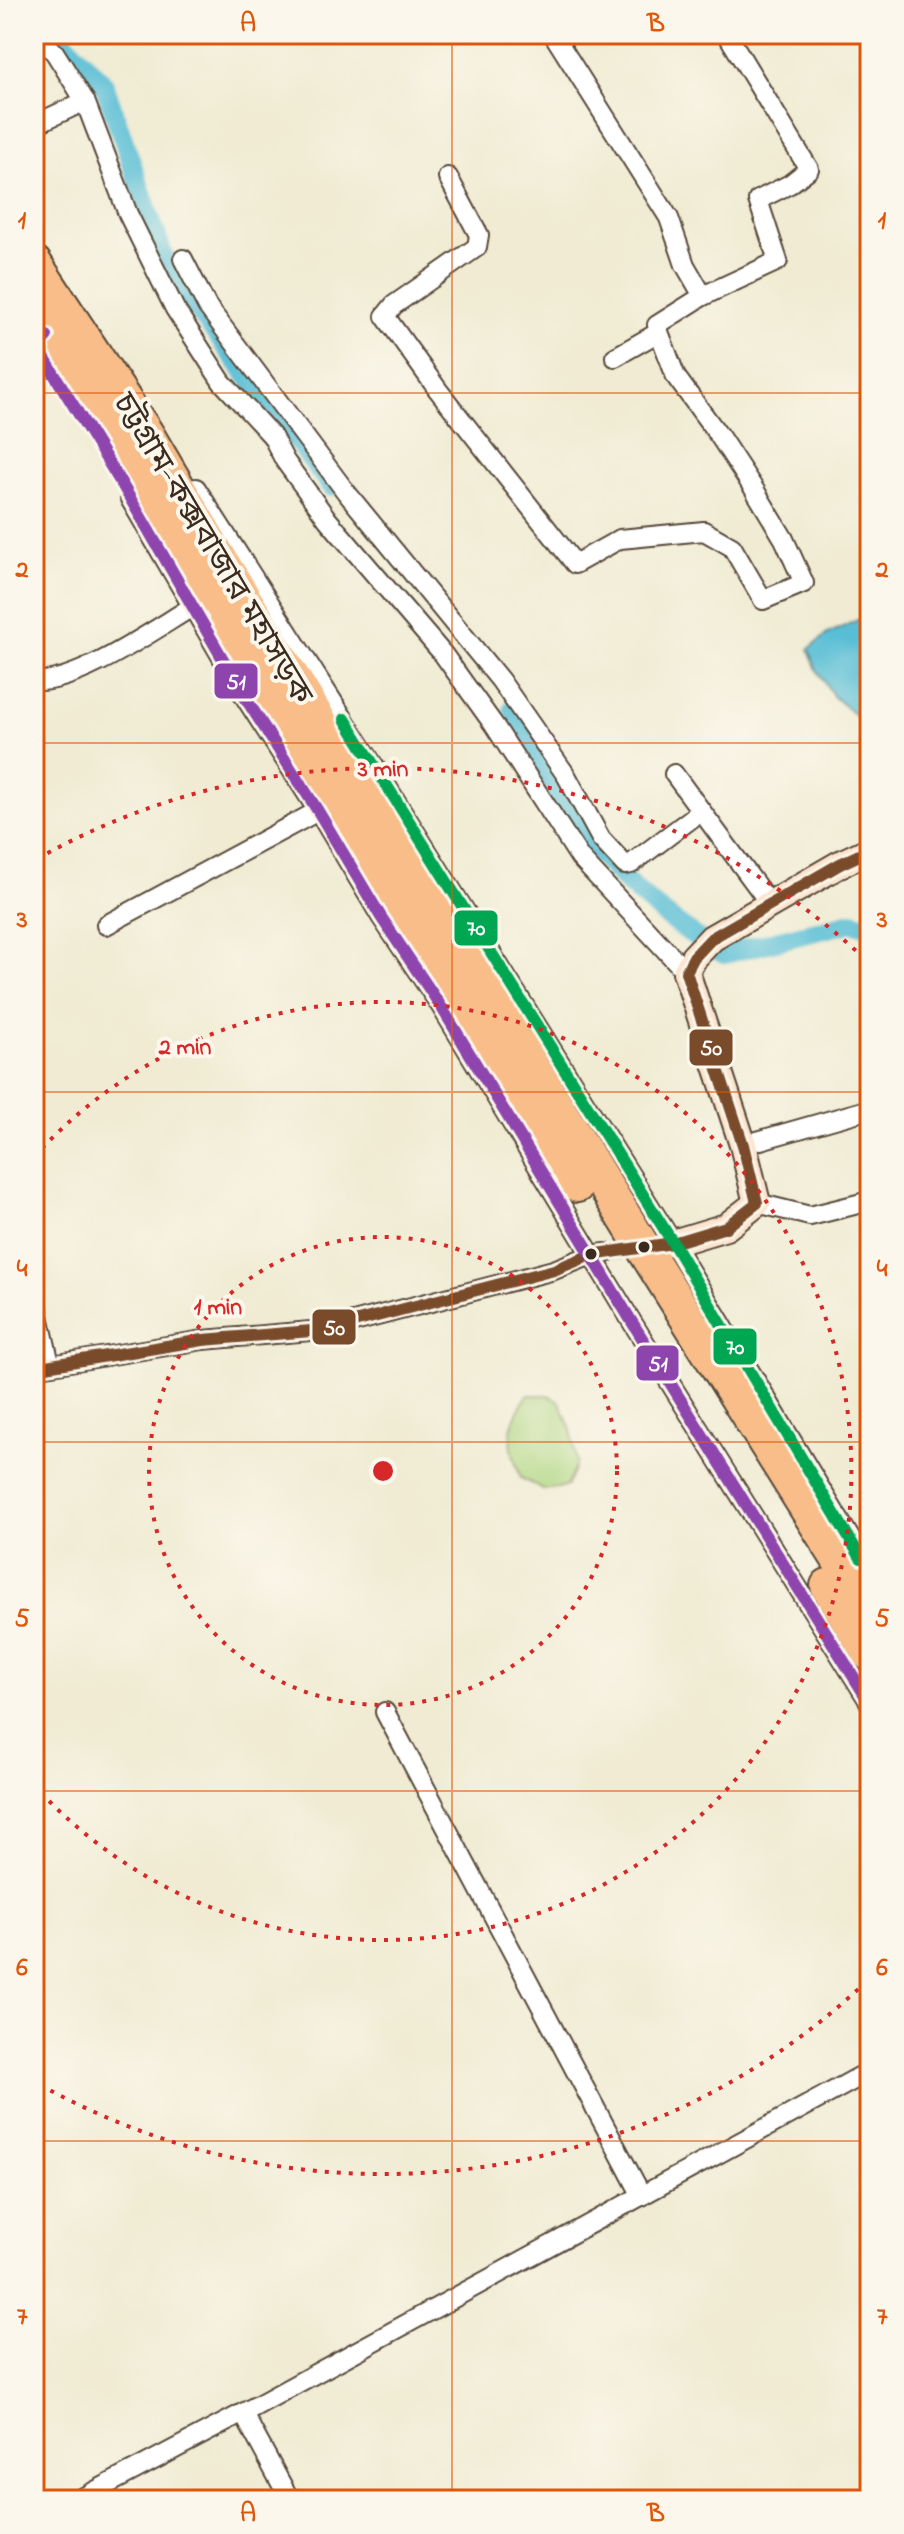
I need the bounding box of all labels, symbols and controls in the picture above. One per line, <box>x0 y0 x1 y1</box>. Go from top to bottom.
text: A <box>240 6 256 44</box>
text: B <box>646 6 665 44</box>
text: 1 <box>18 203 27 241</box>
text: 1 <box>878 203 887 241</box>
street label: চট্টগ্রাম-কক্সবাজার মহাসড়ক <box>99 384 324 716</box>
text: 2 <box>15 552 29 590</box>
text: 2 <box>875 552 889 590</box>
line badge: 51 <box>213 662 259 700</box>
text: 51 <box>226 668 246 700</box>
text: 3 min <box>357 753 409 788</box>
text: 3 <box>16 902 28 940</box>
text: 3 <box>876 902 888 940</box>
line badge: 70 <box>453 909 499 947</box>
text: 70 <box>467 914 486 946</box>
line badge: 50 <box>688 1028 734 1067</box>
text: 2 min <box>158 1031 212 1066</box>
text: 50 <box>700 1034 723 1066</box>
unlabelled marker <box>636 1239 652 1255</box>
unlabelled marker <box>583 1246 599 1262</box>
text: 4 <box>17 1251 28 1289</box>
text: 4 <box>877 1251 888 1289</box>
text: 1 min <box>194 1291 242 1326</box>
line badge: 50 <box>311 1308 357 1346</box>
text: 50 <box>323 1314 346 1346</box>
line badge: 70 <box>712 1327 758 1366</box>
text: 70 <box>726 1333 745 1365</box>
line badge: 51 <box>635 1344 680 1382</box>
text: 51 <box>648 1350 668 1382</box>
centre of rings <box>369 1457 397 1485</box>
text: 5 <box>15 1601 30 1639</box>
text: 5 <box>875 1601 890 1639</box>
text: 6 <box>16 1950 28 1988</box>
text: 6 <box>876 1950 888 1988</box>
text: 7 <box>17 2299 28 2337</box>
text: 7 <box>877 2299 888 2337</box>
text: A <box>240 2496 256 2534</box>
text: B <box>646 2496 665 2534</box>

